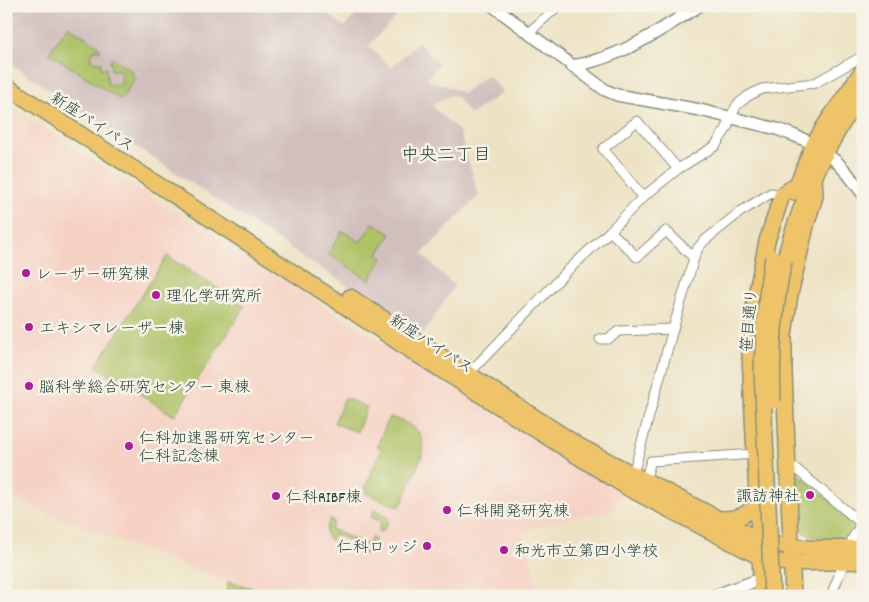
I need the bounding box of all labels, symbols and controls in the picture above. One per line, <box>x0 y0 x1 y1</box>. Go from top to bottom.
street label: 新座バイパス <box>45 87 138 159</box>
district label: 中央二丁目 <box>401 144 491 169</box>
place label: レーザー研究棟 <box>36 264 149 287</box>
marker: レーザー研究棟 <box>20 267 32 279</box>
place label: 理化学研究所 <box>166 286 262 309</box>
street label: 笹目通り <box>736 287 765 353</box>
marker: 理化学研究所 <box>150 289 162 301</box>
street label: 新座バイパス <box>384 309 477 381</box>
place label: エキシマレーザー棟 <box>39 318 184 341</box>
marker: エキシマレーザー棟 <box>23 321 35 333</box>
place label: 脳科学総合研究センター 東棟 <box>39 377 250 400</box>
marker: 脳科学総合研究センター 東棟 <box>23 380 35 392</box>
place label: 仁科加速器研究センター 仁科記念棟 <box>139 428 314 469</box>
marker: 仁科加速器研究センター 仁科記念棟 <box>123 440 135 452</box>
place label: 諏訪神社 <box>736 486 800 509</box>
place label: 仁科RIBF棟 <box>286 487 361 510</box>
marker: 諏訪神社 <box>804 489 816 501</box>
marker: 仁科RIBF棟 <box>270 490 282 502</box>
place label: 仁科開発研究棟 <box>457 501 569 524</box>
marker: 仁科開発研究棟 <box>441 504 453 516</box>
place label: 仁科ロッジ <box>337 537 417 560</box>
marker: 仁科ロッジ <box>421 540 433 552</box>
place label: 和光市立第四小学校 <box>514 541 658 564</box>
marker: 和光市立第四小学校 <box>498 544 510 556</box>

